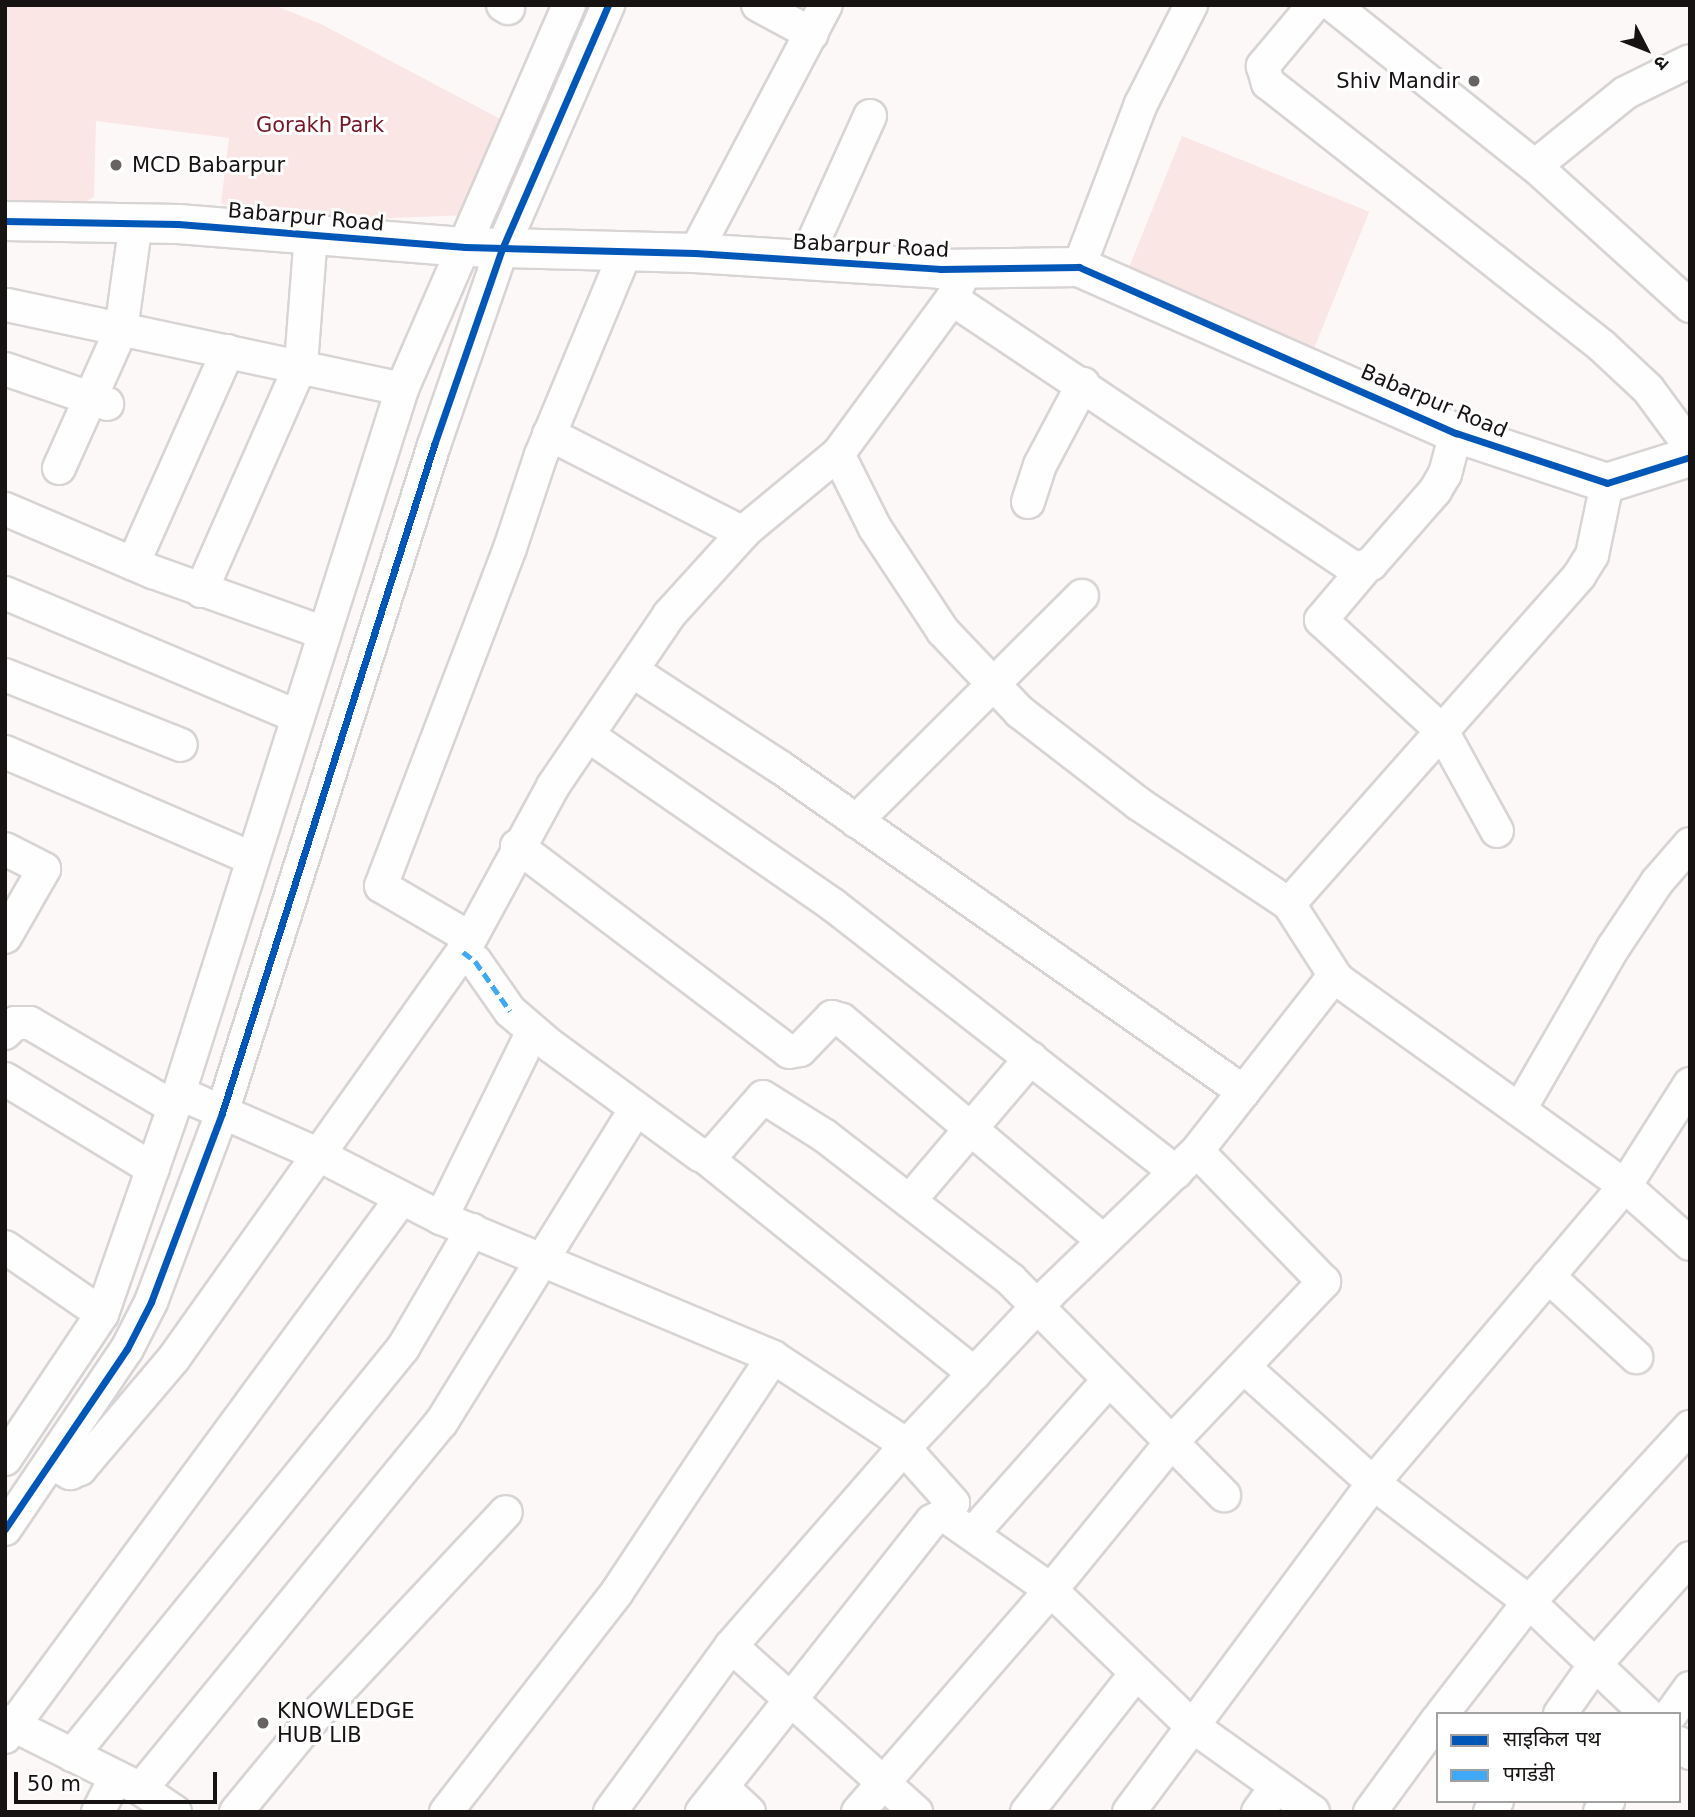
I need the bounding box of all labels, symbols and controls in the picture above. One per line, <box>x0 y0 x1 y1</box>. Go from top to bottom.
north arrow <box>1611 14 1681 84</box>
text: उ <box>1650 52 1674 75</box>
place label: Shiv Mandir <box>1336 68 1460 94</box>
marker: Shiv Mandir <box>1466 73 1482 89</box>
park label: Gorakh Park <box>256 112 384 138</box>
place label: MCD Babarpur <box>132 152 285 178</box>
marker: MCD Babarpur <box>106 155 126 175</box>
street label: Babarpur Road <box>227 198 385 236</box>
street label: Babarpur Road <box>792 229 950 263</box>
street label: Babarpur Road <box>1357 359 1511 443</box>
place label: KNOWLEDGE HUB LIB <box>277 1698 414 1748</box>
legend <box>1436 1712 1681 1803</box>
marker: KNOWLEDGE HUB LIB <box>255 1715 271 1731</box>
text: साइकिल पथ <box>1503 1727 1601 1751</box>
scale bar <box>18 1758 220 1802</box>
text: पगडंडी <box>1503 1762 1555 1786</box>
text: 50 m <box>27 1772 81 1796</box>

